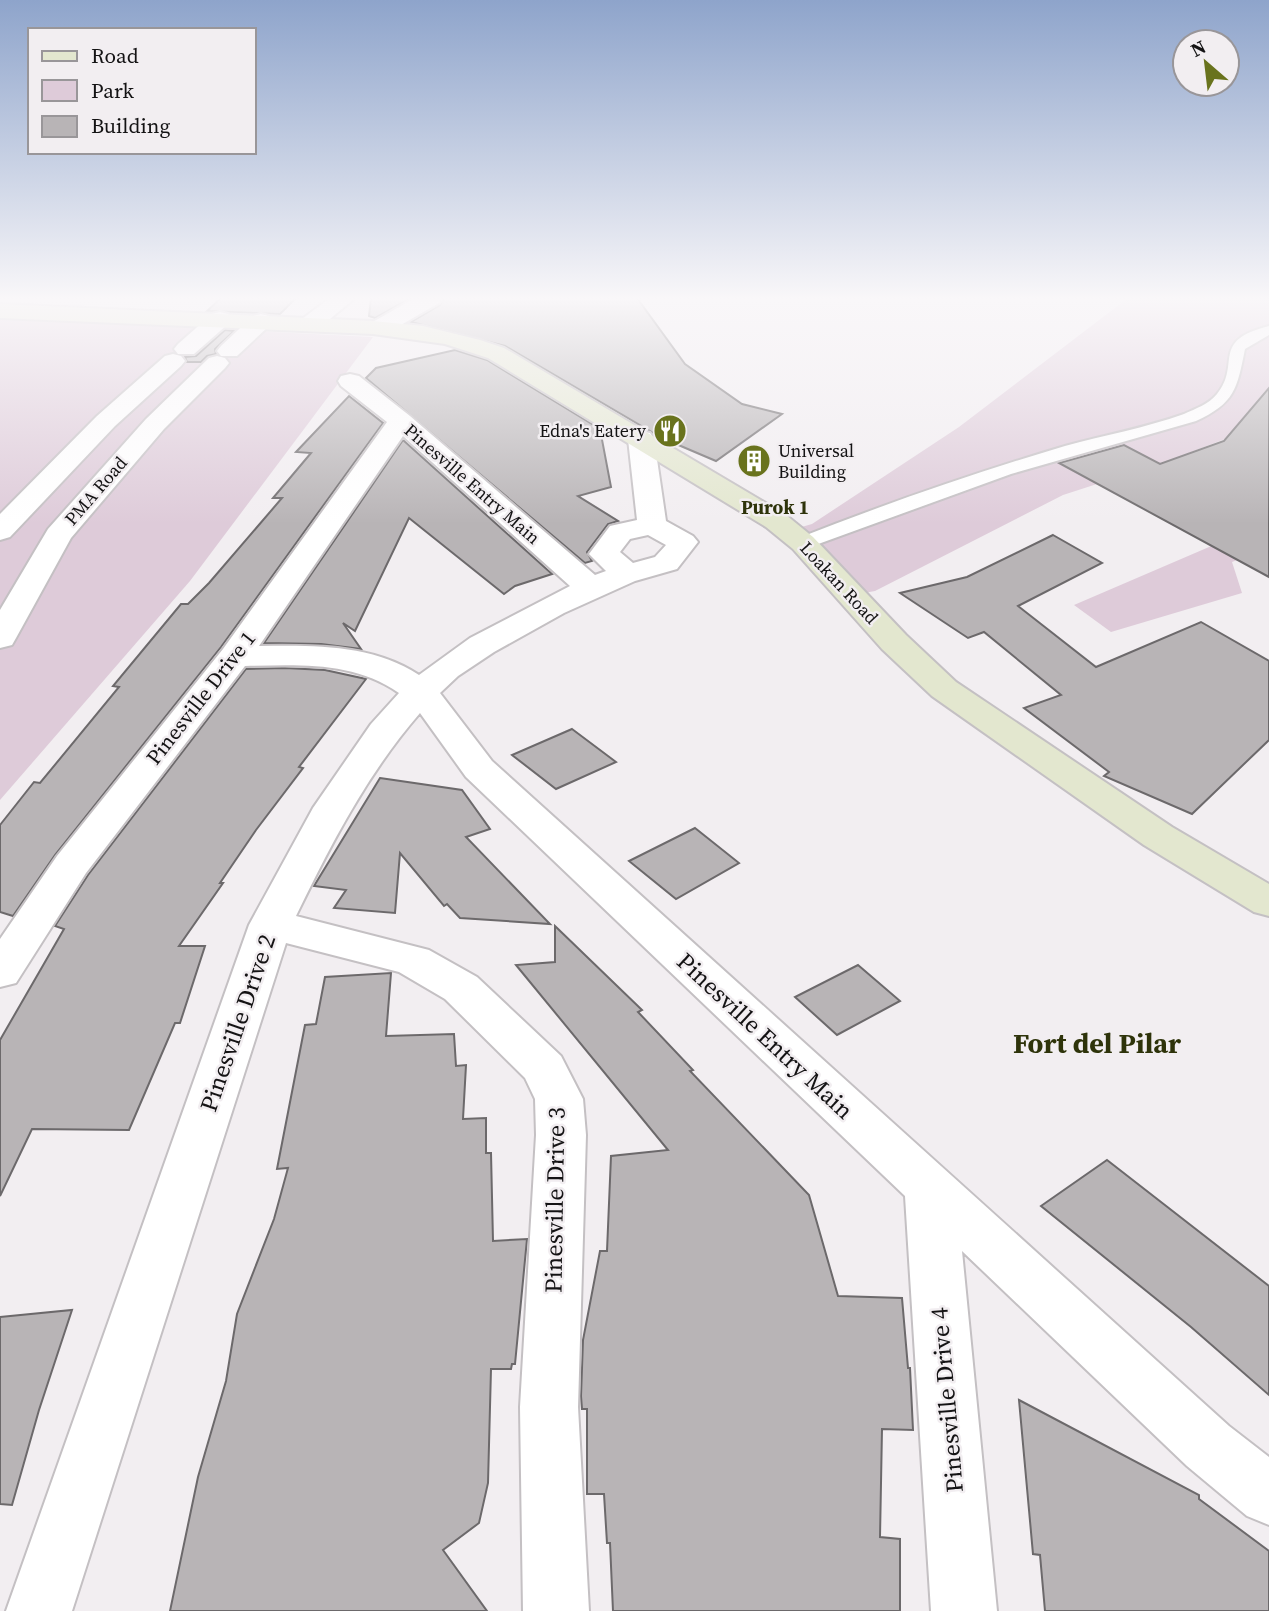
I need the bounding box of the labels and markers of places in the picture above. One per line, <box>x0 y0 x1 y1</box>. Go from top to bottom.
restaurant icon: Edna's Eatery <box>651 412 689 450</box>
place label: Edna's Eatery <box>539 418 647 443</box>
place label: Universal Building <box>778 438 854 484</box>
building icon: Universal Building <box>735 442 773 480</box>

